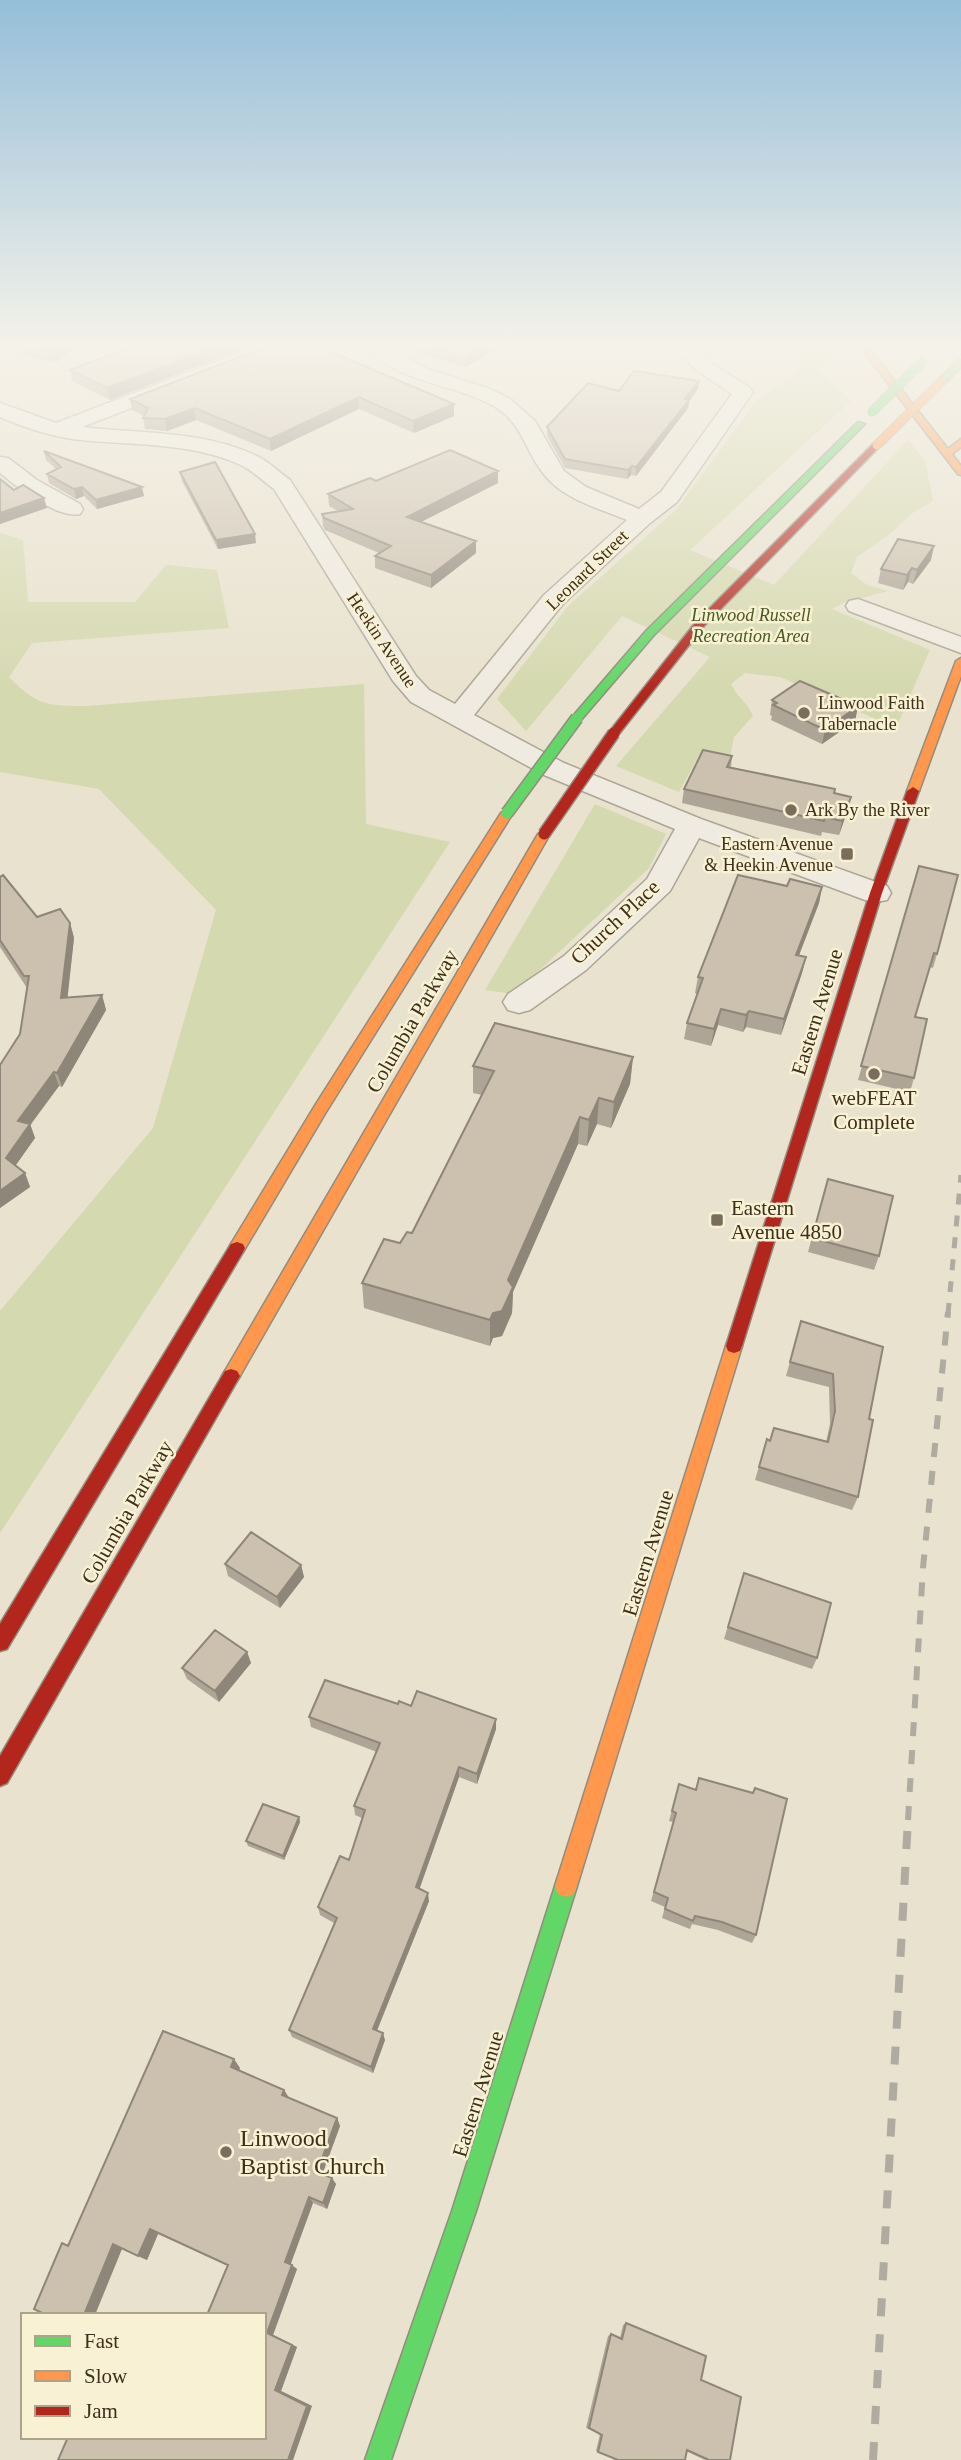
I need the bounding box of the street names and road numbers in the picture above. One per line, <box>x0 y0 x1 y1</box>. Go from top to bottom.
street label: Leonard Street <box>542 526 632 614</box>
street label: Heekin Avenue <box>343 589 421 691</box>
street label: Church Place <box>566 875 664 969</box>
street label: Columbia Parkway <box>361 945 463 1097</box>
street label: Eastern Avenue <box>786 946 848 1078</box>
street label: Columbia Parkway <box>76 1436 178 1588</box>
street label: Eastern Avenue <box>617 1487 679 1619</box>
street label: Eastern Avenue <box>447 2028 509 2160</box>

